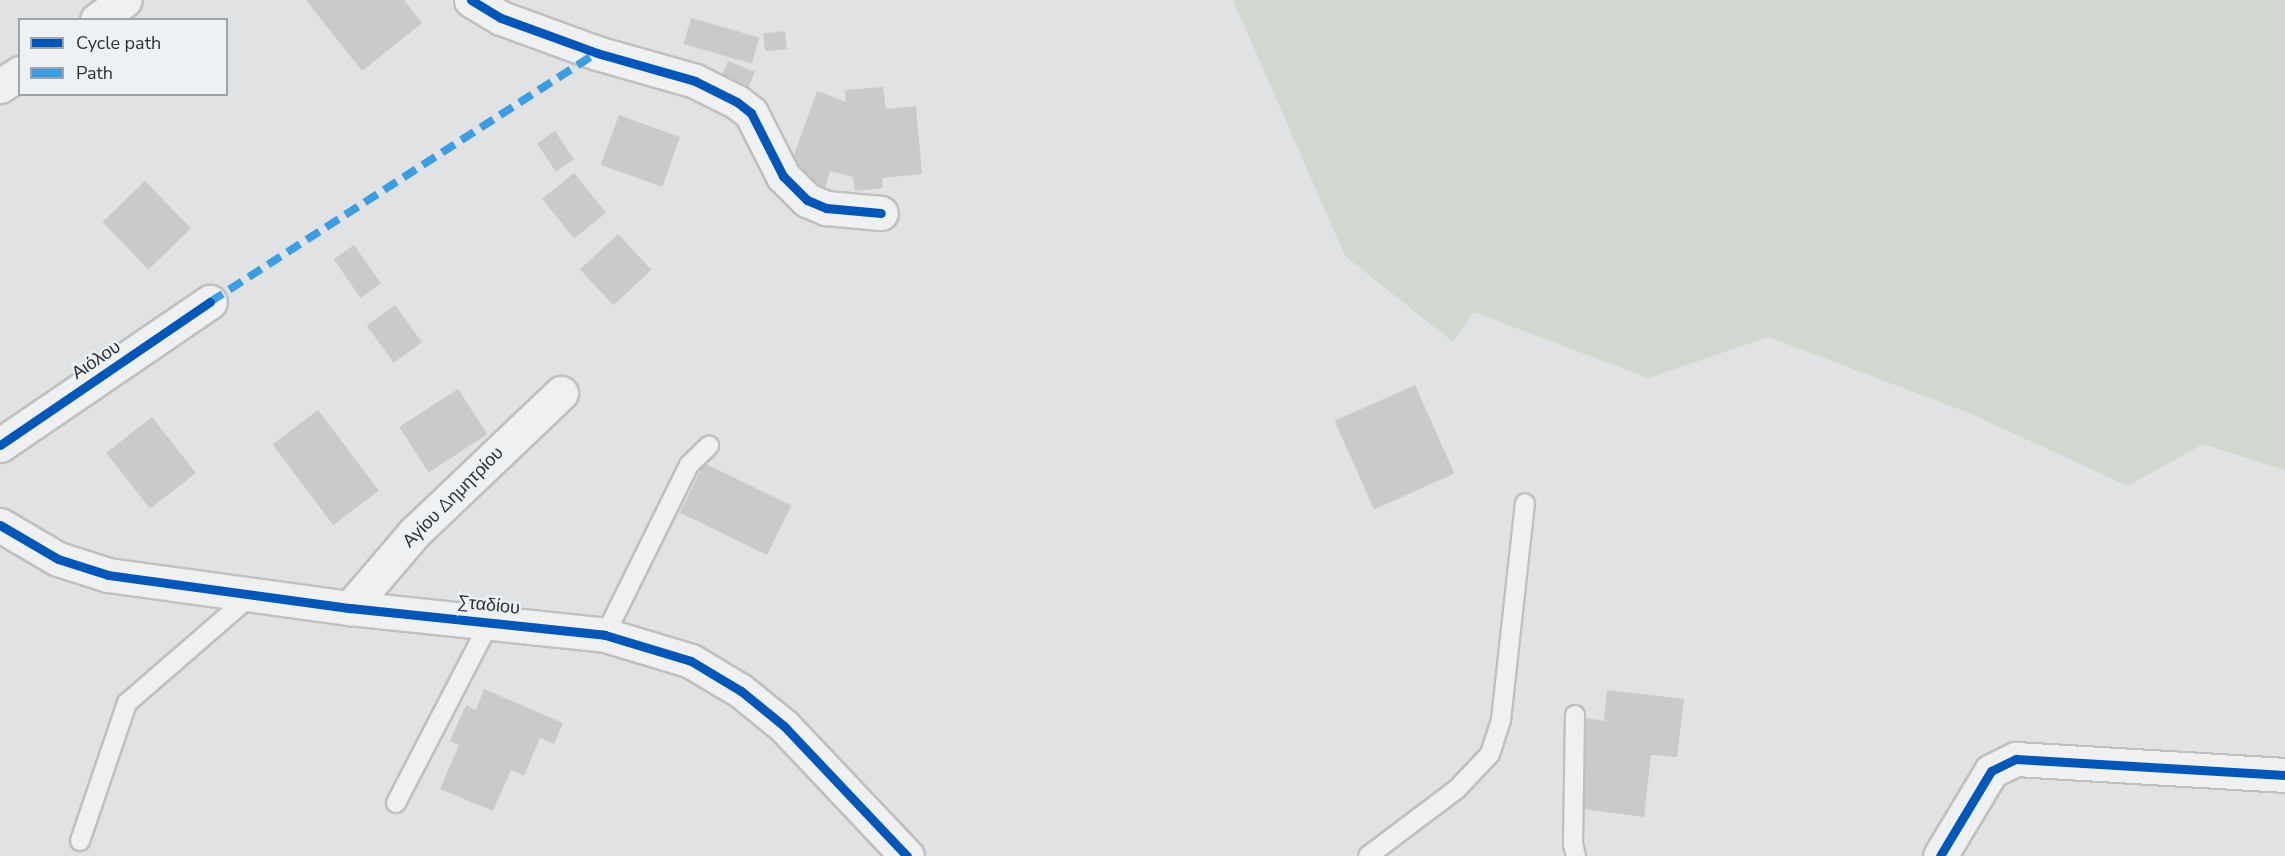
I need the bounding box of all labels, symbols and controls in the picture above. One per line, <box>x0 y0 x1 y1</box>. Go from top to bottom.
legend <box>18 18 228 96</box>
text: Cycle path <box>76 31 161 55</box>
text: Path <box>76 61 113 85</box>
street label: Αιόλου <box>67 336 125 384</box>
street label: Αγίου Δημητρίου <box>398 442 508 552</box>
street label: Σταδίου <box>457 591 521 619</box>

